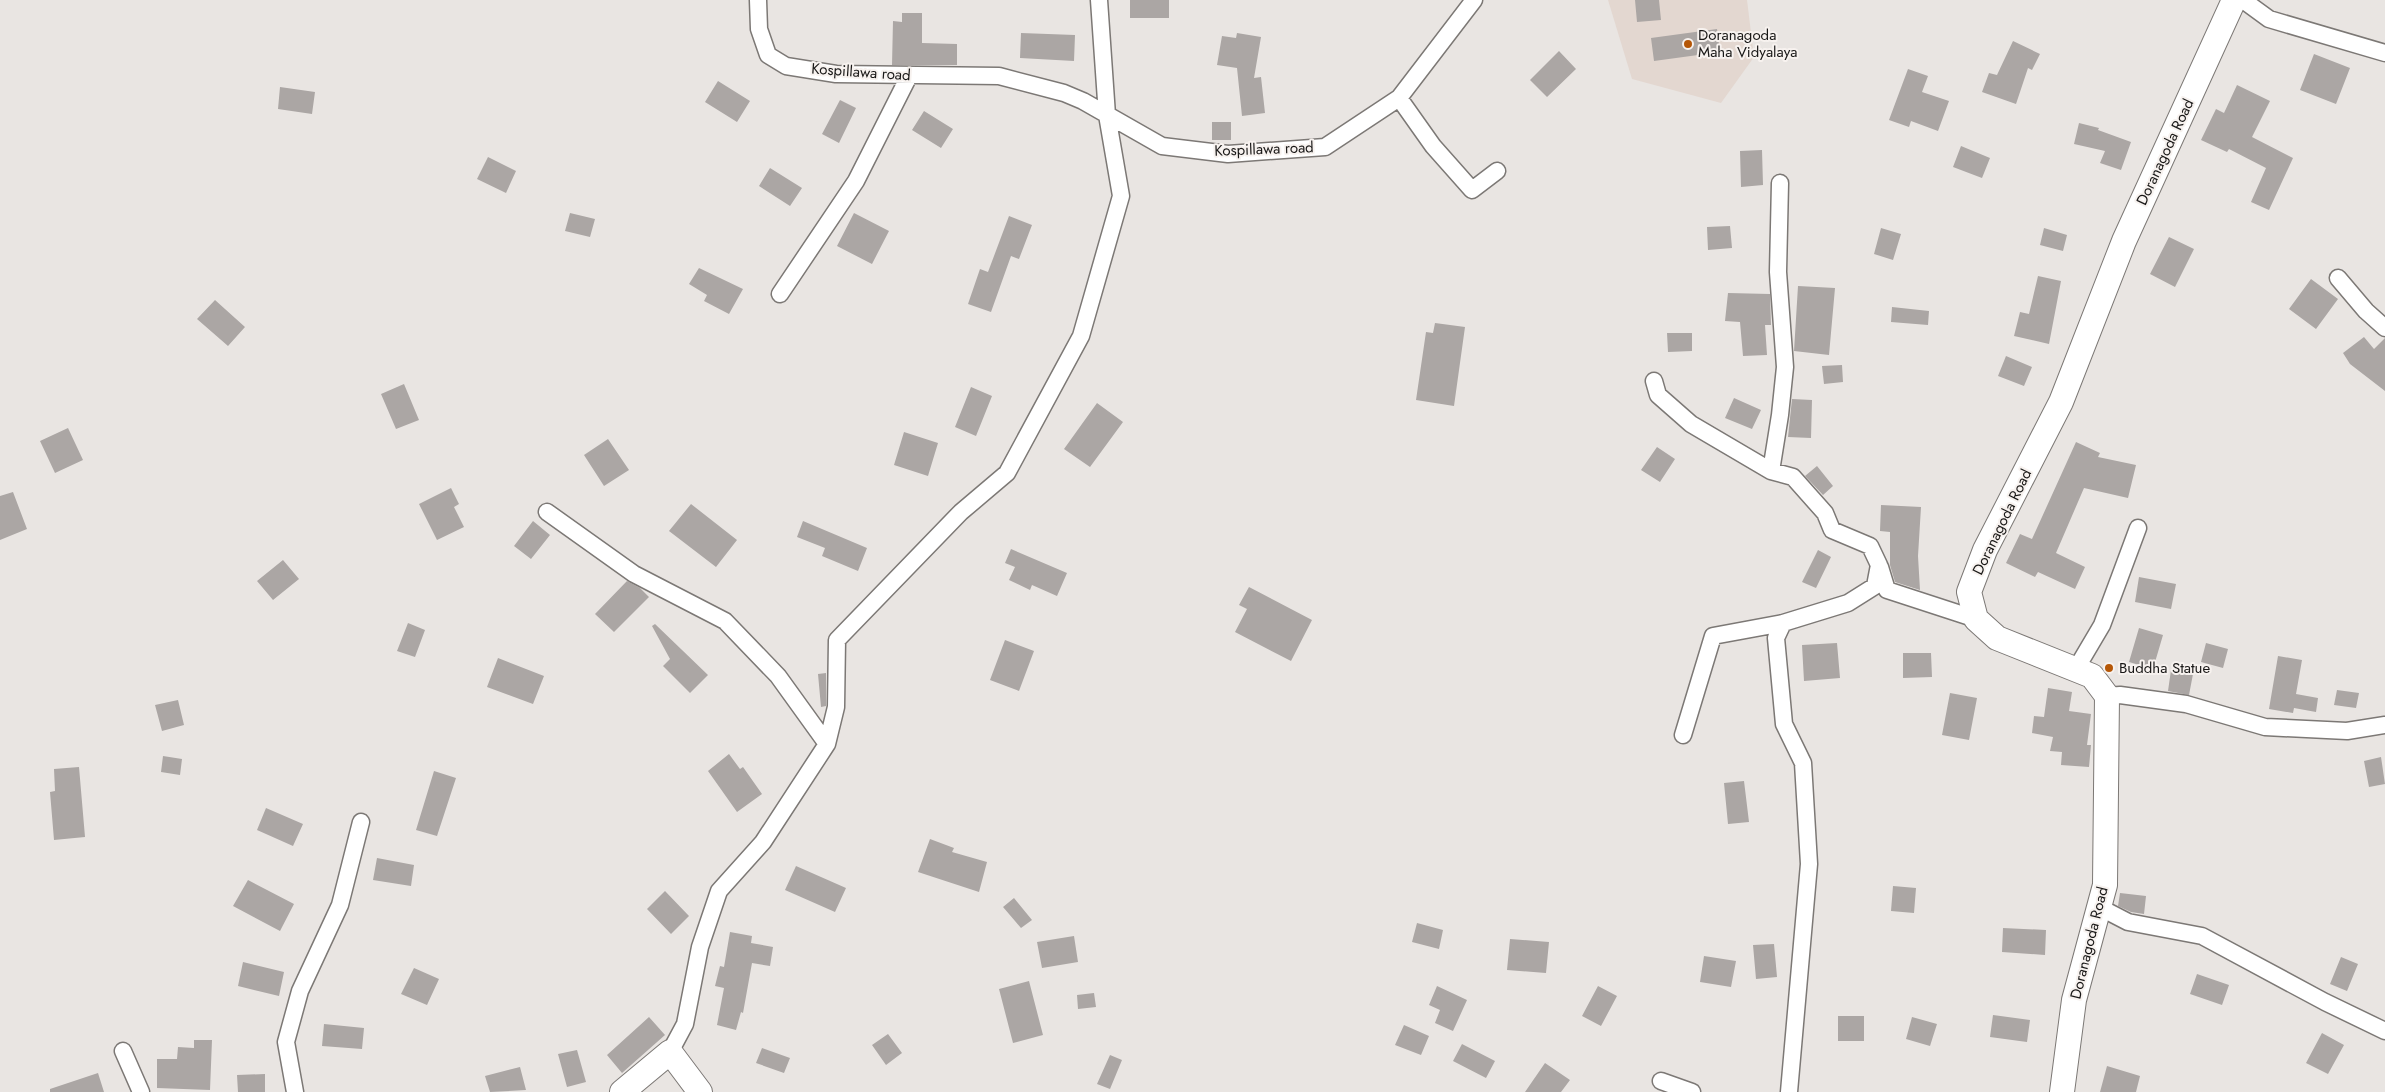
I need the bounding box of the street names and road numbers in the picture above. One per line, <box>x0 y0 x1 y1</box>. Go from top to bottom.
street label: Kospillawa road <box>811 58 911 86</box>
street label: Doranagoda Road <box>2131 95 2199 209</box>
street label: Kospillawa road <box>1214 136 1314 162</box>
street label: Doranagoda Road <box>1967 465 2037 579</box>
street label: Doranagoda Road <box>2064 884 2114 1002</box>

